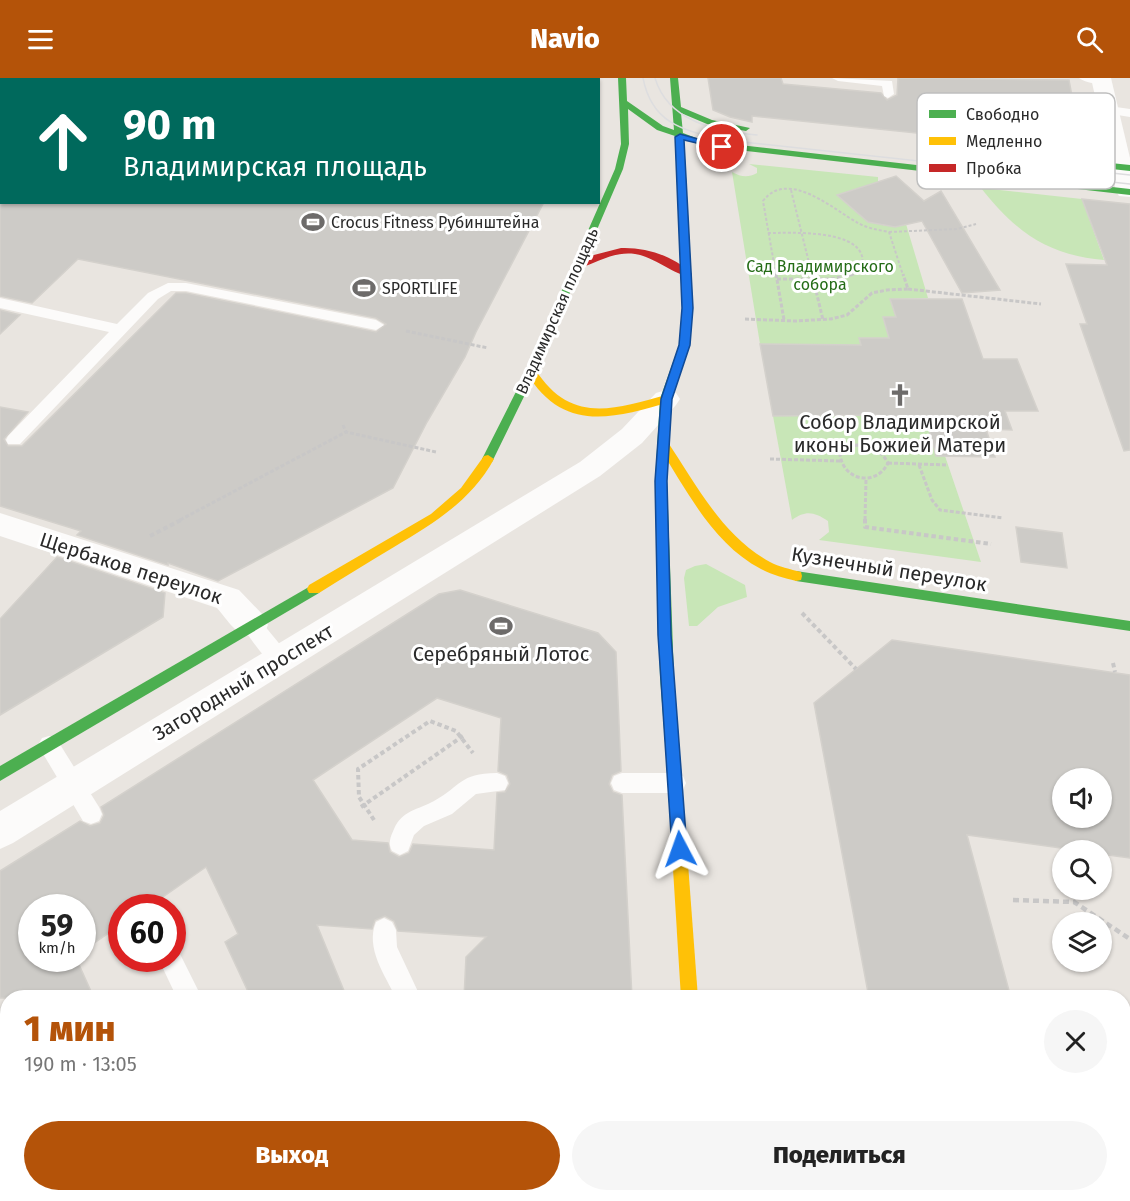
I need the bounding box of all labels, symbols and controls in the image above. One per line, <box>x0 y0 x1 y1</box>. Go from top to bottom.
icon: menu <box>24 23 57 56</box>
text: Navio <box>530 23 600 55</box>
icon: search <box>1073 23 1106 56</box>
legend <box>917 93 1115 189</box>
text: 90 m <box>123 100 217 150</box>
icon: ahead <box>24 102 102 180</box>
text: Свободно <box>966 105 1039 124</box>
pin <box>696 121 747 172</box>
icon: arrive <box>705 130 738 163</box>
text: Медленно <box>966 132 1042 151</box>
text: Владимирская площадь <box>123 151 427 183</box>
text: Пробка <box>966 159 1022 178</box>
sports icon: Crocus Fitness Рубинштейна <box>300 209 326 235</box>
place label: Crocus Fitness Рубинштейна <box>331 213 539 232</box>
street label: Владимирская площадь <box>512 225 602 397</box>
park label: Сад Владимирского собора <box>746 257 894 294</box>
sports icon: SPORTLIFE <box>351 275 377 301</box>
place label: SPORTLIFE <box>382 279 458 298</box>
church icon: Собор Владимирской иконы Божией Матери <box>887 382 913 408</box>
place label: Собор Владимирской иконы Божией Матери <box>794 410 1006 457</box>
street label: Щербаков переулок <box>37 527 226 609</box>
street label: Кузнечный переулок <box>790 542 989 596</box>
sports icon: Серебряный Лотос <box>488 613 514 639</box>
street label: Загородный проспект <box>148 618 338 745</box>
place label: Серебряный Лотос <box>413 642 589 666</box>
map controls <box>1052 768 1112 972</box>
button: sound <box>1052 768 1112 828</box>
position arrow <box>648 817 712 881</box>
button: search <box>1052 840 1112 900</box>
speed limit sign: 60 <box>108 894 186 972</box>
text: 59 <box>41 908 73 944</box>
button: layers <box>1052 912 1112 972</box>
text: km/h <box>38 939 76 957</box>
text: 1 мин <box>24 1007 116 1051</box>
button: close <box>1044 1010 1107 1073</box>
text: 190 m · 13:05 <box>24 1052 137 1076</box>
button: Выход <box>24 1121 560 1190</box>
button: Поделиться <box>572 1121 1107 1190</box>

